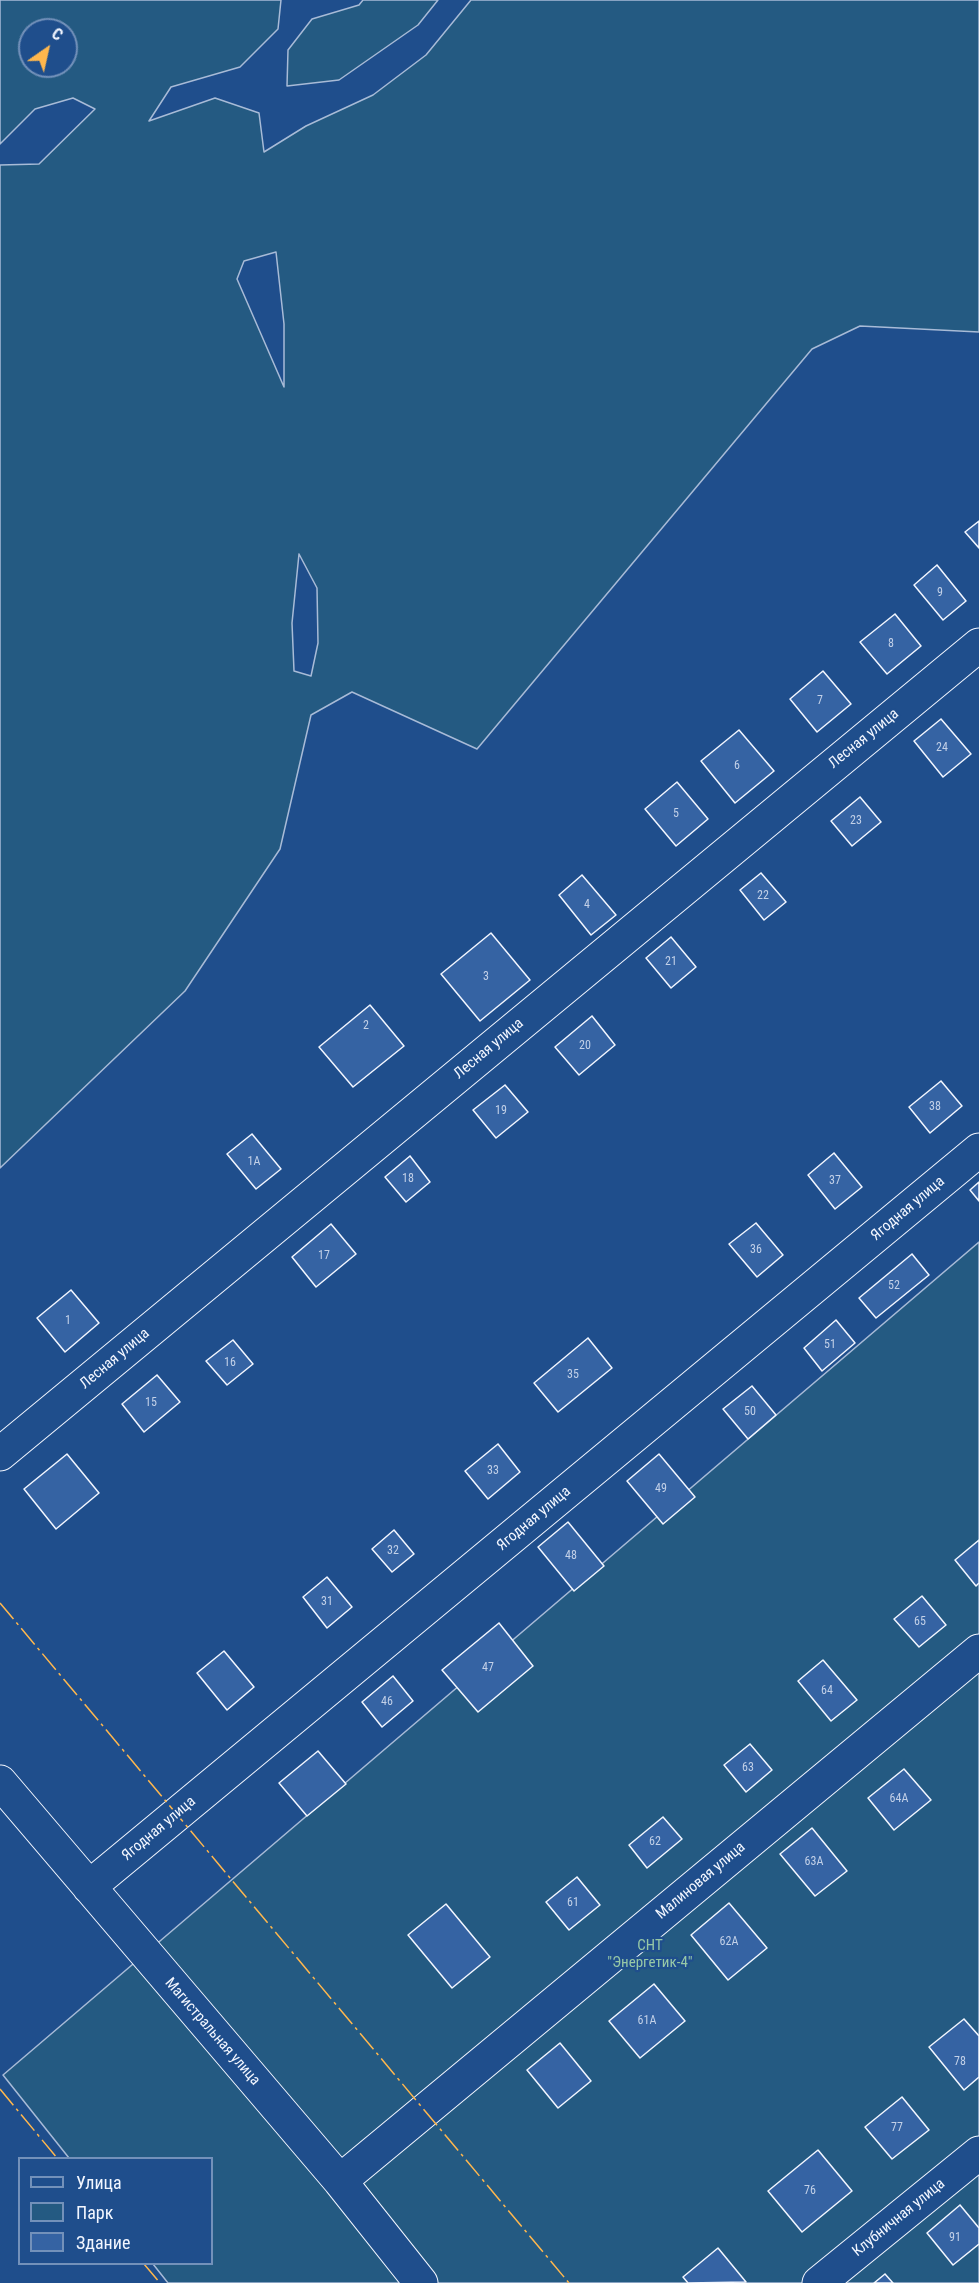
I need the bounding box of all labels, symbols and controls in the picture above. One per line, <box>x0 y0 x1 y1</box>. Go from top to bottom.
north arrow <box>18 18 78 78</box>
text: С <box>48 24 66 45</box>
house number: 9 <box>937 586 943 600</box>
house number: 8 <box>888 637 894 651</box>
house number: 7 <box>817 694 823 708</box>
street label: Лесная улица <box>825 705 903 773</box>
house number: 24 <box>936 741 948 755</box>
house number: 6 <box>734 759 740 773</box>
house number: 5 <box>673 807 679 821</box>
house number: 23 <box>850 814 862 828</box>
house number: 22 <box>757 889 769 903</box>
house number: 4 <box>584 898 590 912</box>
house number: 21 <box>665 955 677 969</box>
house number: 3 <box>483 970 489 984</box>
street label: Лесная улица <box>451 1015 527 1083</box>
house number: 2 <box>363 1019 369 1033</box>
house number: 20 <box>579 1039 591 1053</box>
house number: 38 <box>929 1100 941 1114</box>
house number: 19 <box>495 1104 507 1118</box>
house number: 1А <box>248 1155 260 1169</box>
house number: 18 <box>402 1172 414 1186</box>
street label: Ягодная улица <box>867 1173 949 1245</box>
house number: 37 <box>829 1174 841 1188</box>
house number: 36 <box>750 1243 762 1257</box>
house number: 17 <box>318 1249 330 1263</box>
house number: 52 <box>888 1279 900 1293</box>
house number: 1 <box>65 1314 71 1328</box>
street label: Лесная улица <box>77 1325 153 1393</box>
house number: 51 <box>824 1338 836 1352</box>
house number: 16 <box>224 1356 236 1370</box>
house number: 35 <box>567 1368 579 1382</box>
house number: 15 <box>145 1396 157 1410</box>
house number: 50 <box>744 1405 756 1419</box>
house number: 33 <box>487 1464 499 1478</box>
house number: 49 <box>655 1482 667 1496</box>
street label: Ягодная улица <box>493 1483 575 1555</box>
house number: 32 <box>387 1544 399 1558</box>
house number: 48 <box>565 1549 577 1563</box>
house number: 31 <box>321 1595 333 1609</box>
house number: 65 <box>914 1615 926 1629</box>
house number: 47 <box>482 1661 494 1675</box>
house number: 64 <box>821 1684 833 1698</box>
house number: 46 <box>381 1695 393 1709</box>
house number: 63 <box>742 1761 754 1775</box>
house number: 64А <box>890 1792 908 1806</box>
street label: Ягодная улица <box>118 1793 200 1865</box>
house number: 62 <box>649 1835 661 1849</box>
street label: Малиновая улица <box>653 1839 749 1923</box>
house number: 63А <box>805 1855 823 1869</box>
house number: 61 <box>567 1896 579 1910</box>
house number: 62А <box>720 1935 738 1949</box>
park label: СНТ "Энергетик-4" <box>607 1937 693 1972</box>
street label: Магистральная улица <box>161 1975 263 2089</box>
house number: 61А <box>638 2014 656 2028</box>
house number: 78 <box>954 2055 966 2069</box>
house number: 77 <box>891 2121 903 2135</box>
legend <box>18 2157 213 2265</box>
text: Улица <box>76 2172 122 2193</box>
street label: Клубничная улица <box>849 2175 949 2261</box>
house number: 76 <box>804 2184 816 2198</box>
text: Парк <box>76 2202 113 2223</box>
house number: 91 <box>949 2231 961 2245</box>
text: Здание <box>76 2232 130 2253</box>

